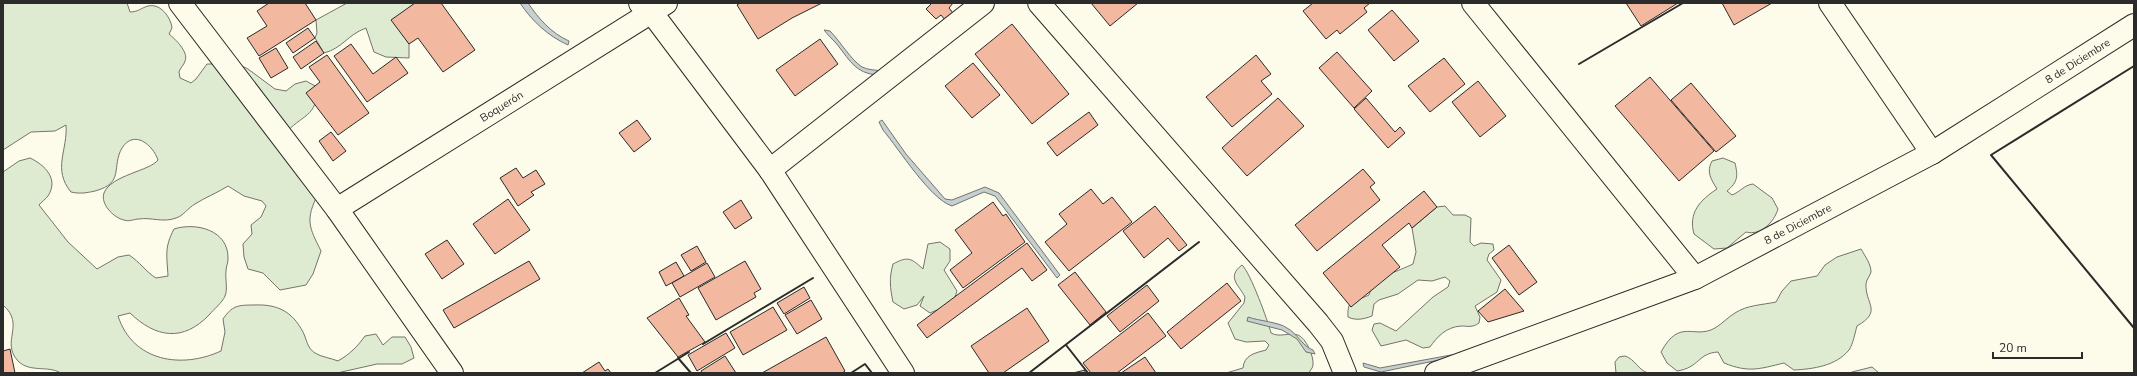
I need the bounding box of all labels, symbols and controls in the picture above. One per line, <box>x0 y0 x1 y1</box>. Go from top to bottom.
street label: 8 de Diciembre <box>2042 35 2113 88</box>
street label: Boquerón <box>477 87 526 126</box>
street label: 8 de Diciembre <box>1762 200 1834 248</box>
scale bar <box>1993 334 2082 360</box>
text: 20 m <box>1999 340 2027 356</box>

